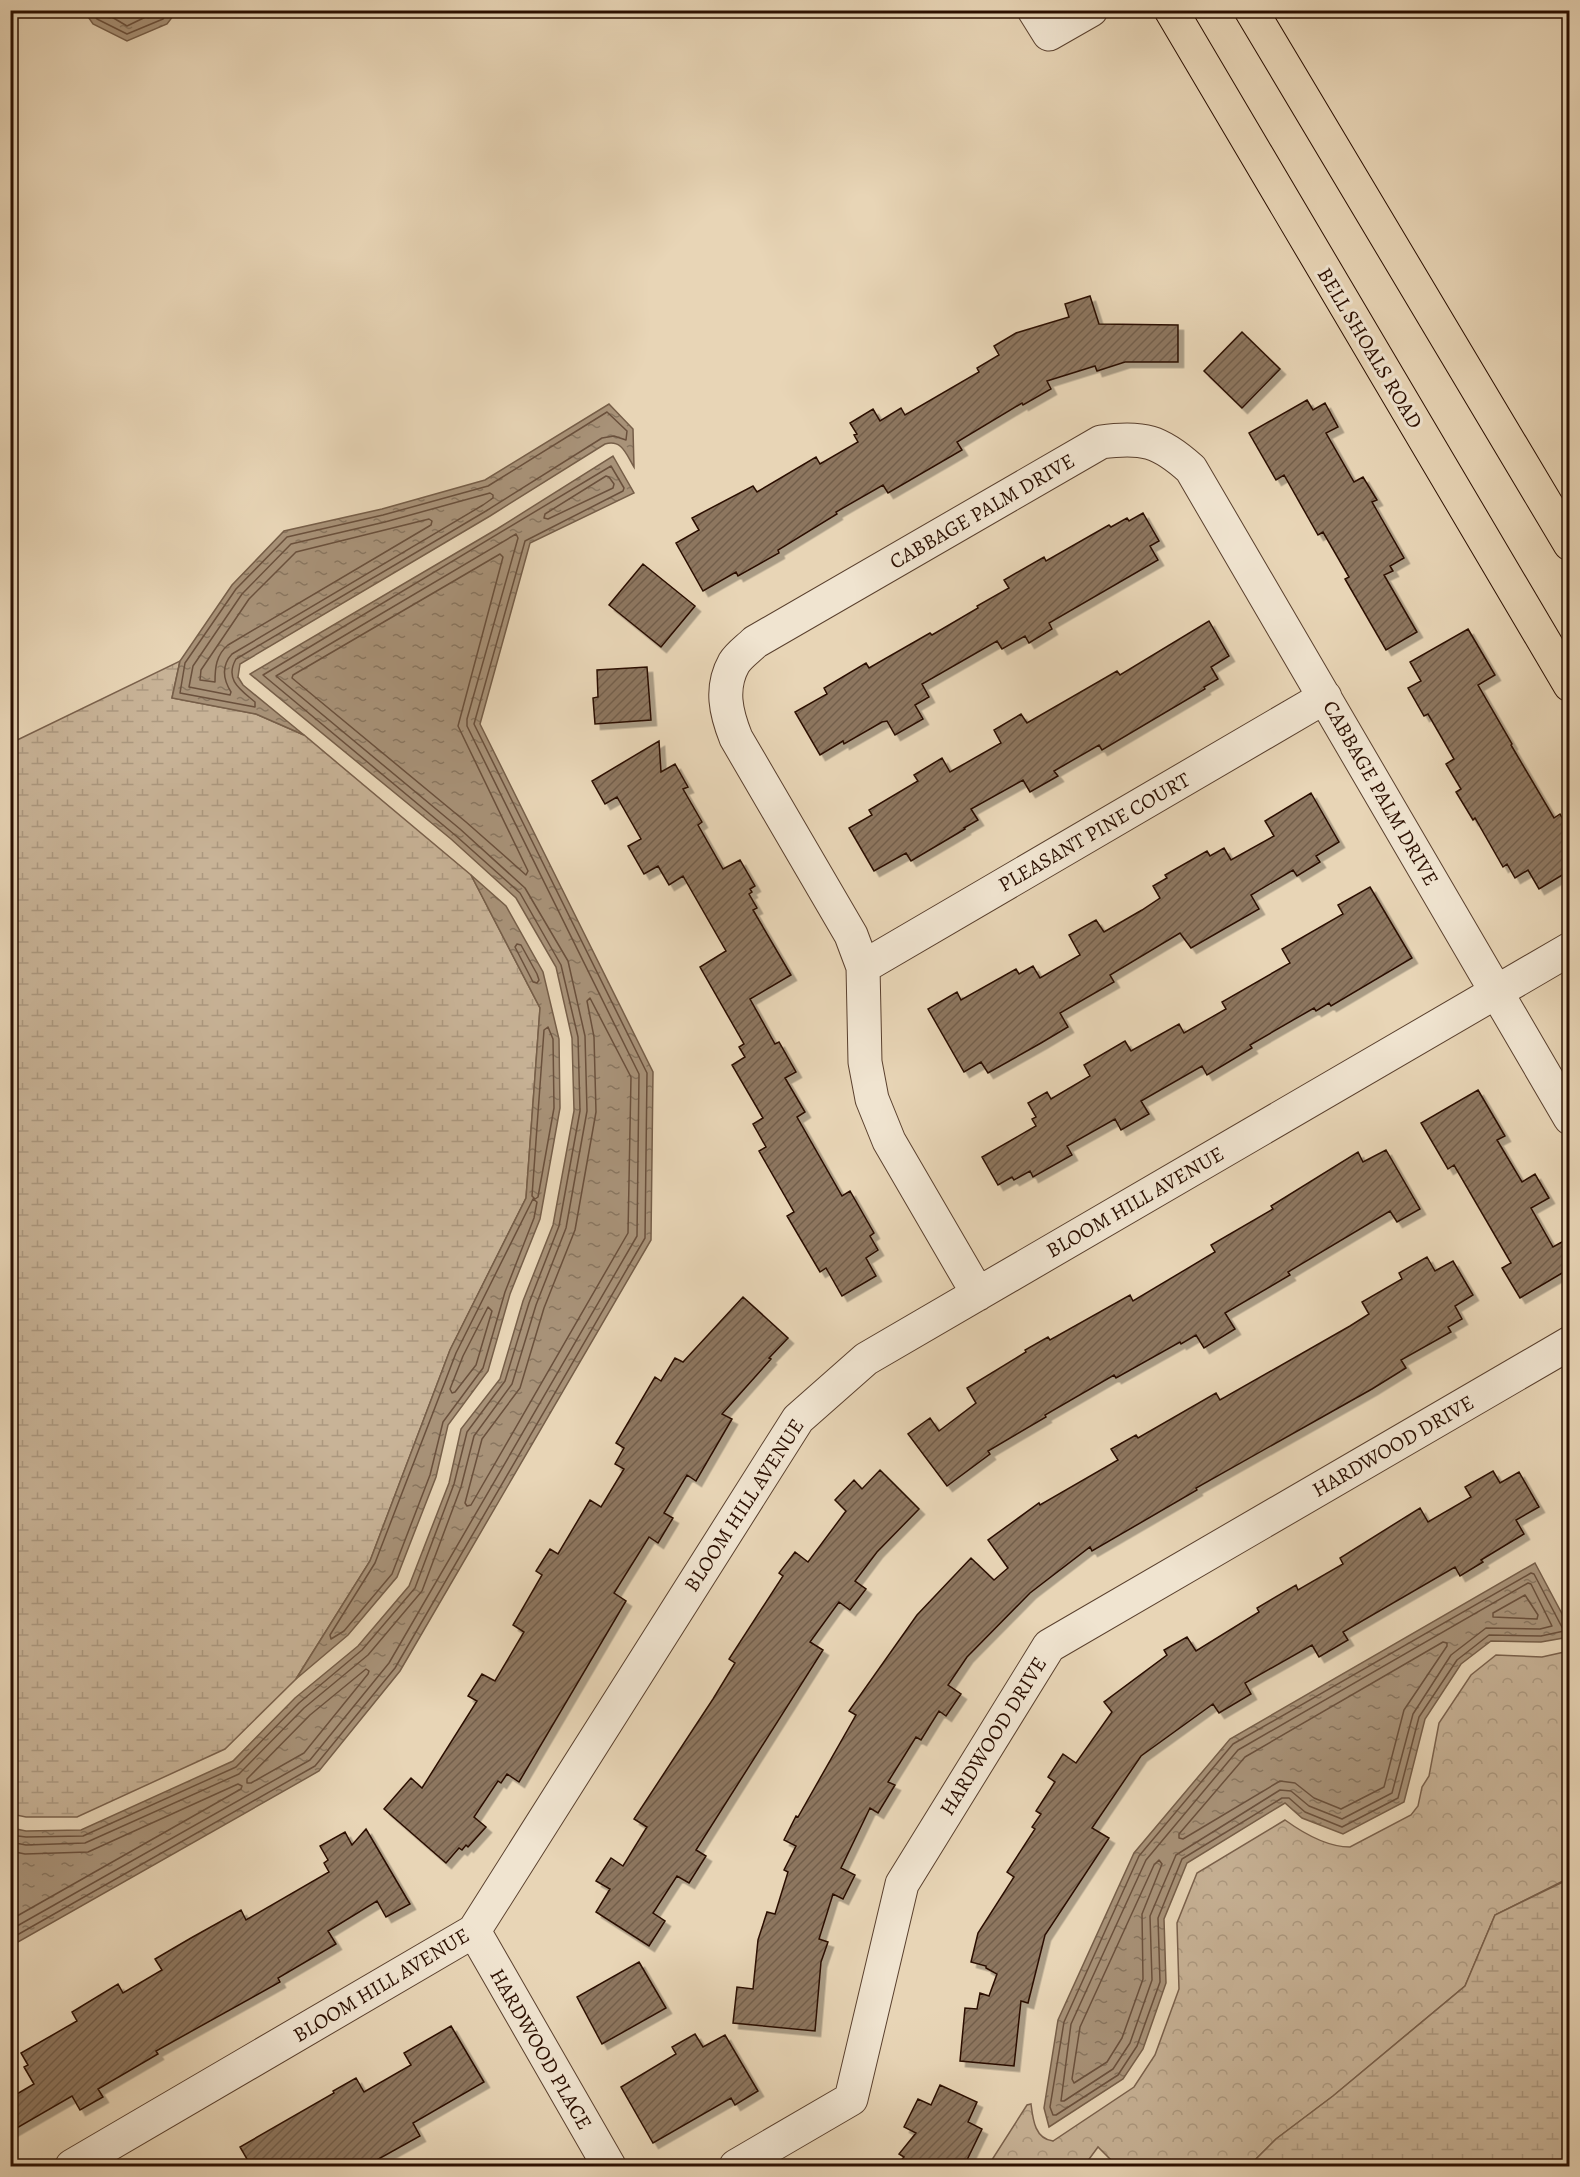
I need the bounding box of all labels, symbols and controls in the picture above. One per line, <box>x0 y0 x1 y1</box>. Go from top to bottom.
street label: BELL SHOALS ROAD <box>1311 262 1429 434</box>
street label: CABBAGE PALM DRIVE <box>884 447 1080 575</box>
street label: CABBAGE PALM DRIVE <box>1317 695 1445 891</box>
street label: PLEASANT PINE COURT <box>993 765 1195 898</box>
street label: BLOOM HILL AVENUE <box>1041 1140 1229 1264</box>
street label: HARDWOOD DRIVE <box>1307 1388 1479 1504</box>
street label: BLOOM HILL AVENUE <box>678 1413 810 1597</box>
street label: HARDWOOD DRIVE <box>933 1651 1053 1821</box>
street label: BLOOM HILL AVENUE <box>288 1921 474 2049</box>
street label: HARDWOOD PLACE <box>483 1963 599 2135</box>

